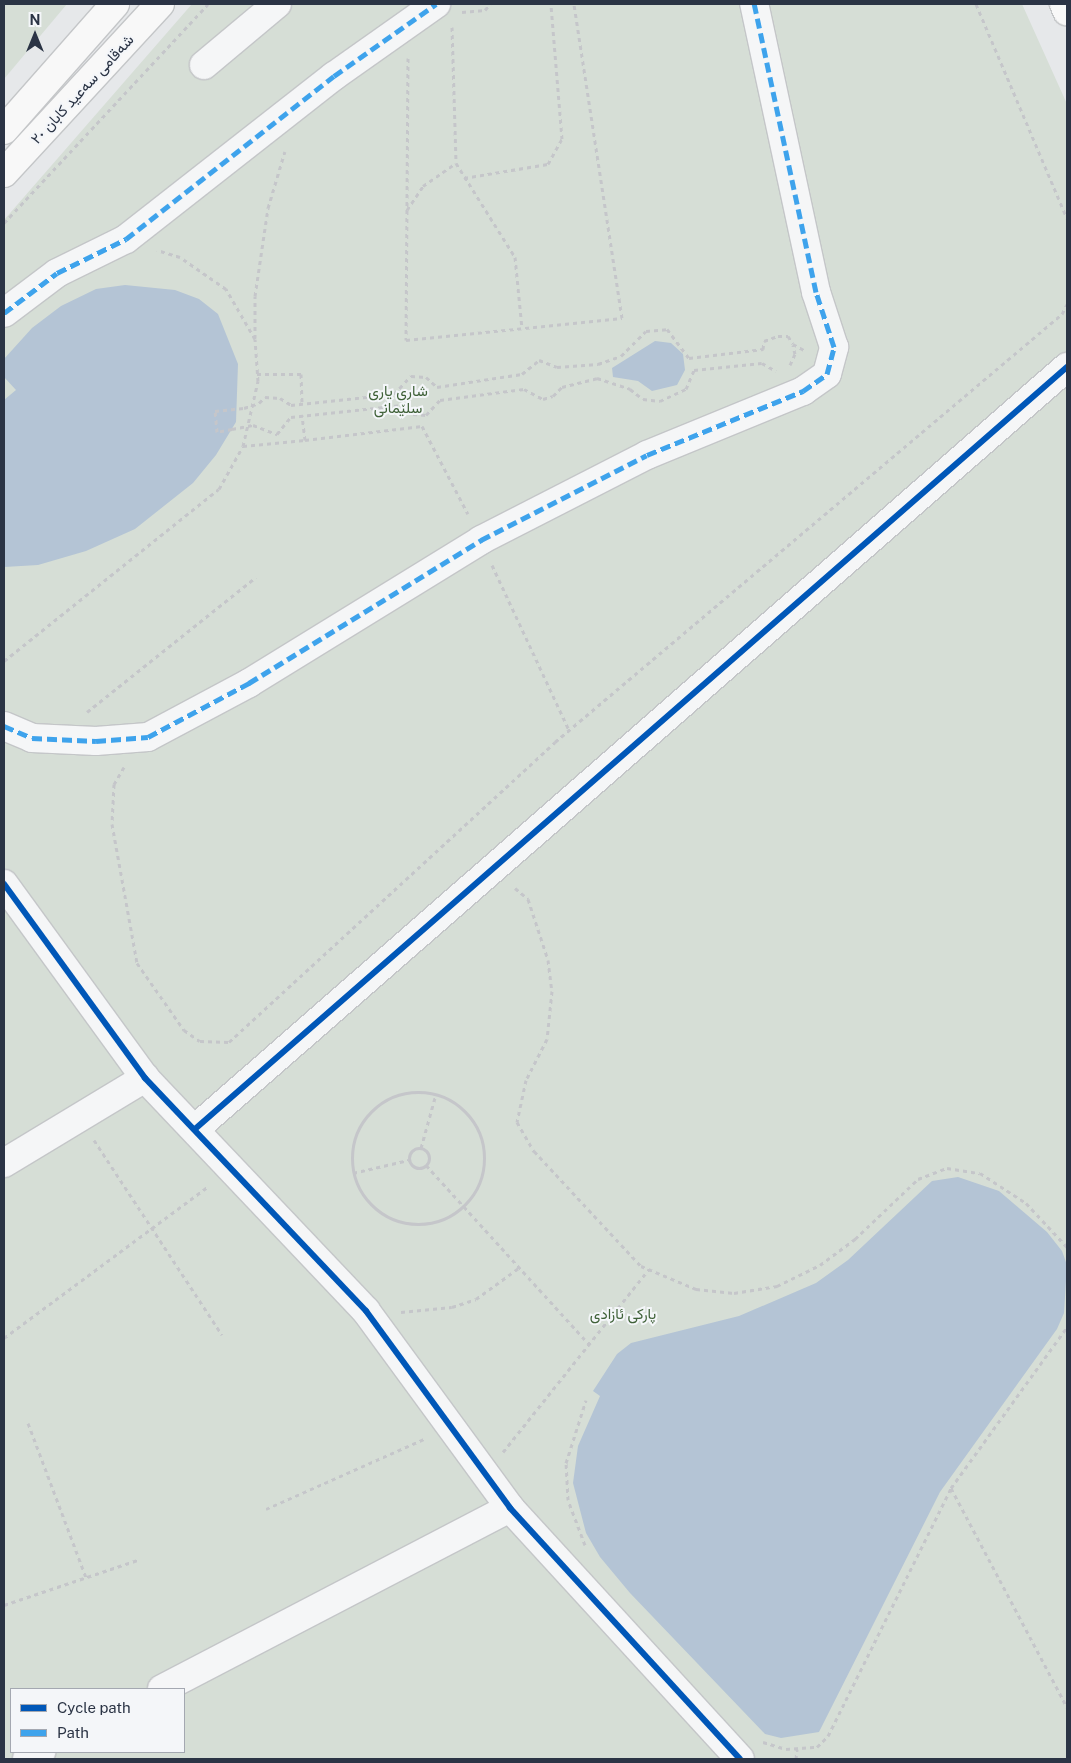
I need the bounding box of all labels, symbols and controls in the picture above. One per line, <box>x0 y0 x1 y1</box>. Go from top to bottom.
north arrow <box>10 10 60 60</box>
text: N <box>30 12 40 28</box>
street label: شەقامی سەعید کابان ٢٠ <box>27 31 137 147</box>
park label: شاری یاری سلێمانی <box>368 381 428 416</box>
park label: پارکی ئازادی <box>590 1305 656 1323</box>
legend <box>10 1688 185 1753</box>
text: Cycle path <box>57 1699 131 1716</box>
text: Path <box>57 1724 89 1741</box>

